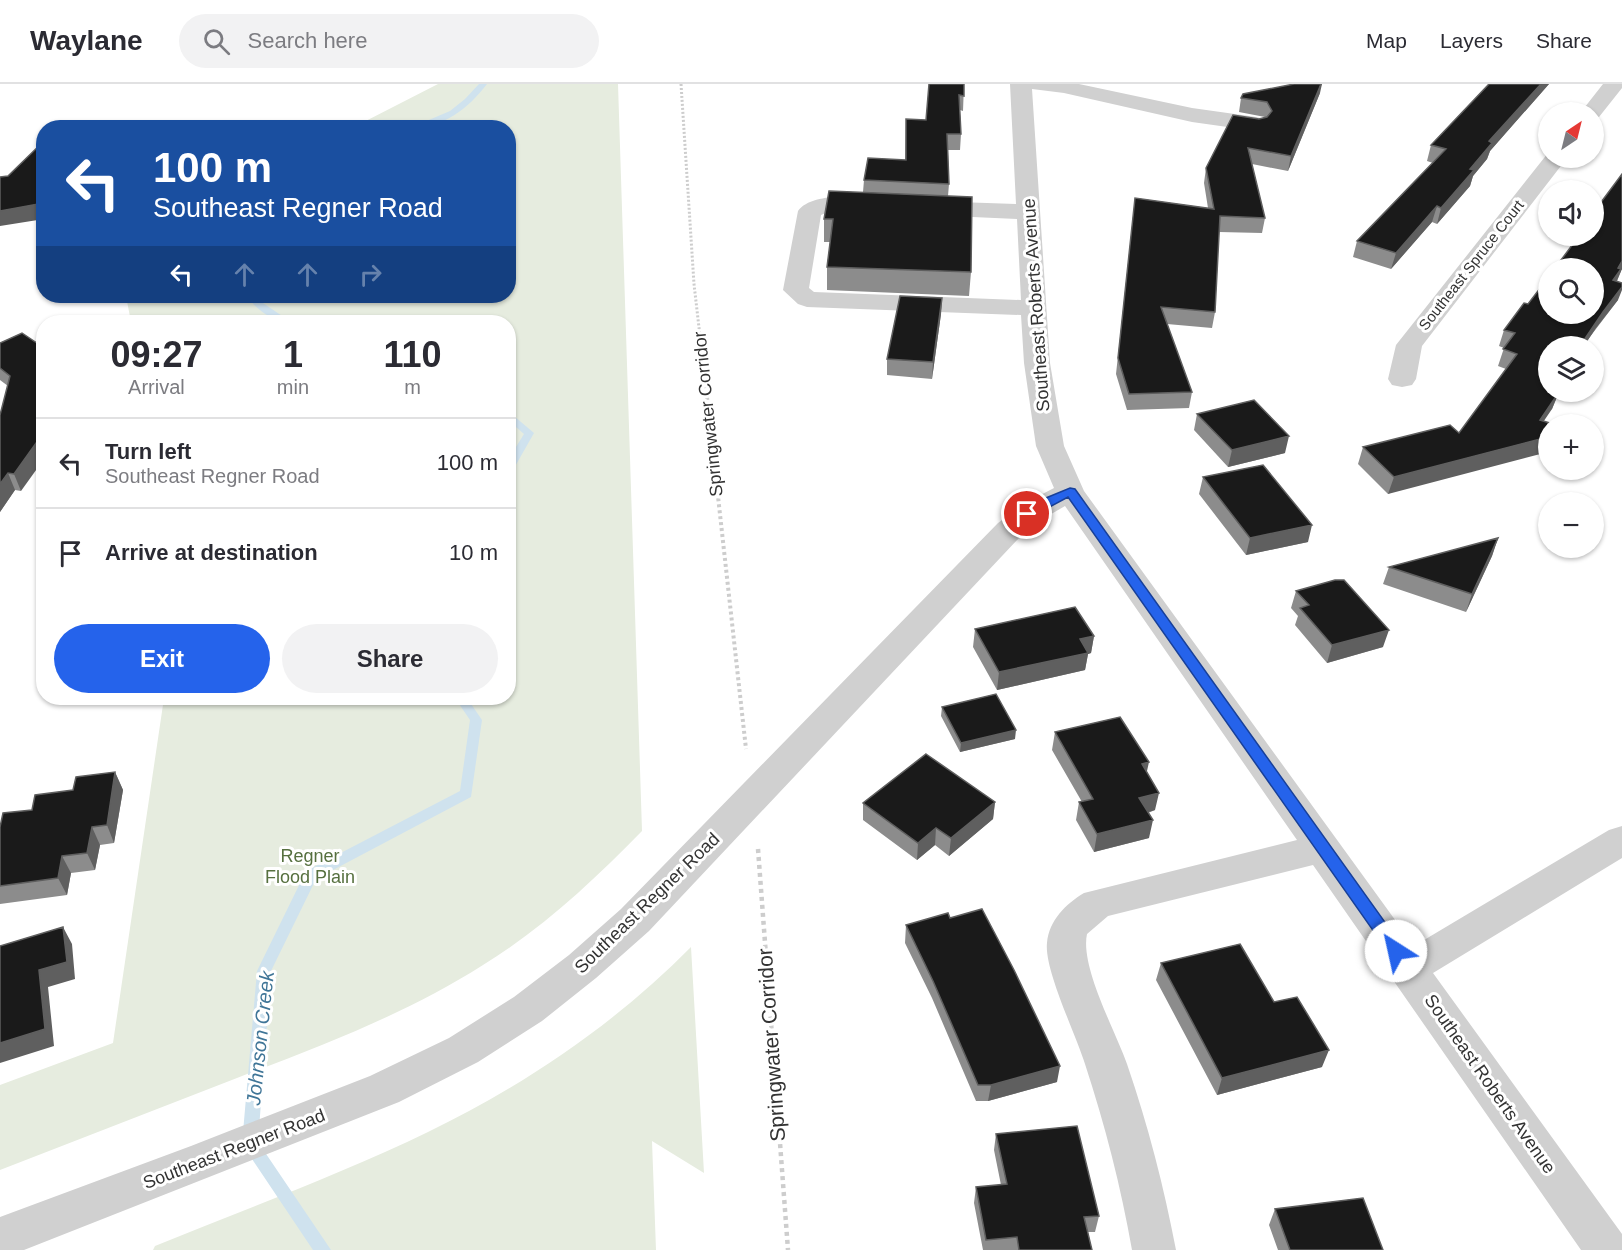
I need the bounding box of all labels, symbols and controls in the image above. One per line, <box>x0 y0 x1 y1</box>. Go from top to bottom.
search box <box>179 14 599 68</box>
text: Waylane <box>30 25 143 56</box>
icon: search <box>200 25 233 58</box>
text: Search here <box>248 28 367 53</box>
text: Map <box>1366 29 1407 52</box>
text: Layers <box>1440 29 1503 52</box>
text: Share <box>1536 29 1592 52</box>
north arrow <box>1538 102 1604 168</box>
map controls <box>1538 102 1604 558</box>
icon: left <box>54 144 132 222</box>
text: 100 m <box>153 144 272 191</box>
button: sound <box>1538 180 1604 246</box>
text: Southeast Regner Road <box>153 193 443 223</box>
street label: Southeast Spruce Court <box>1415 196 1527 333</box>
street label: Southeast Roberts Avenue <box>1019 198 1053 412</box>
icon: left <box>165 258 198 291</box>
icon: ahead <box>228 258 261 291</box>
icon: ahead <box>291 258 324 291</box>
icon: right <box>354 258 387 291</box>
button: search <box>1538 258 1604 324</box>
street label: Springwater Corridor <box>689 330 727 498</box>
text: 09:27 <box>110 334 202 375</box>
text: 1 <box>283 334 303 375</box>
text: 110 <box>383 334 442 375</box>
button: layers <box>1538 336 1604 402</box>
text: Arrival <box>128 376 185 398</box>
text: min <box>277 376 309 398</box>
text: m <box>404 376 421 398</box>
button: + <box>1538 414 1604 480</box>
text: Turn left <box>105 439 191 464</box>
icon: left <box>54 447 87 480</box>
text: 100 m <box>437 450 498 475</box>
text: Southeast Regner Road <box>105 465 320 487</box>
pin <box>1001 488 1052 539</box>
button: − <box>1538 492 1604 558</box>
icon: arrive <box>1010 497 1043 530</box>
icon: arrive <box>54 537 87 570</box>
text: Arrive at destination <box>105 540 318 565</box>
text: 10 m <box>449 540 498 565</box>
button: Exit <box>54 624 270 693</box>
button: Share <box>282 624 498 693</box>
street label: Southeast Regner Road <box>571 829 723 977</box>
park label: Regner Flood Plain <box>265 846 355 887</box>
position arrow <box>1364 919 1428 983</box>
street label: Springwater Corridor <box>753 948 789 1142</box>
water label: Johnson Creek <box>242 969 278 1107</box>
street label: Southeast Roberts Avenue <box>1420 991 1560 1177</box>
street label: Southeast Regner Road <box>140 1105 328 1193</box>

